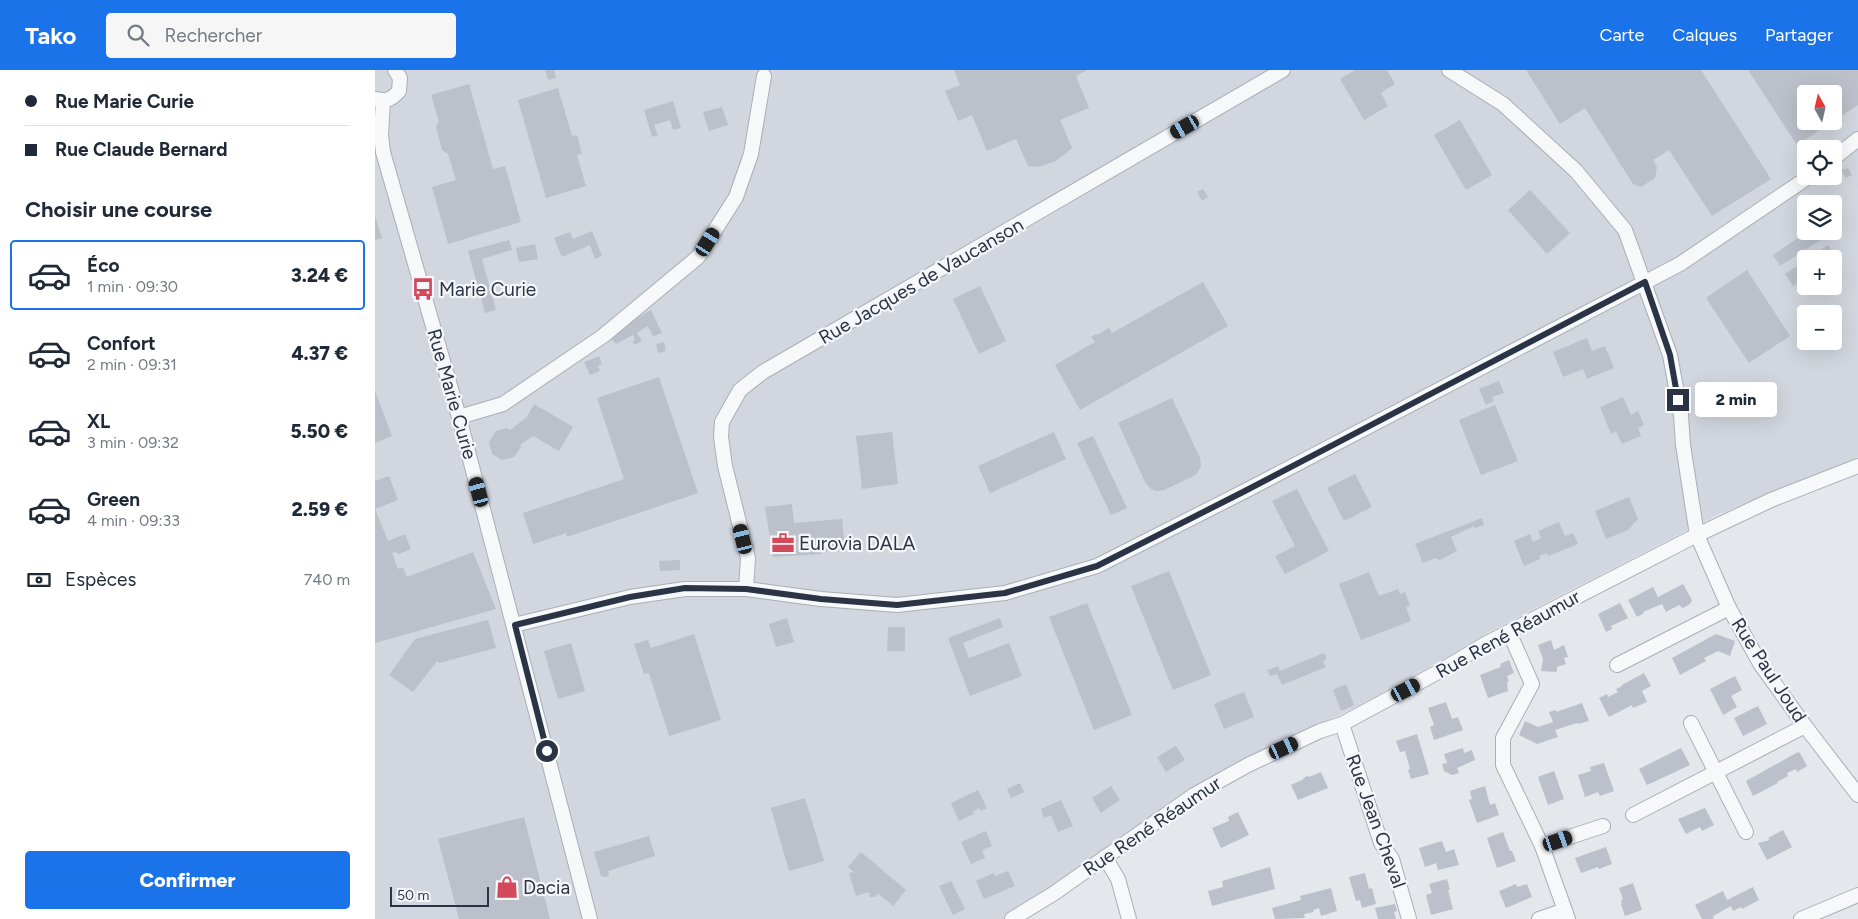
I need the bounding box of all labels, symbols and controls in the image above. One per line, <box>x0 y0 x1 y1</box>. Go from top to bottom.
search box <box>106 13 456 58</box>
text: Tako <box>25 21 76 50</box>
icon: search <box>124 21 152 49</box>
text: Rechercher <box>164 24 262 47</box>
text: Carte <box>1599 24 1644 46</box>
text: Calques <box>1672 24 1737 46</box>
text: Partager <box>1765 24 1833 46</box>
north arrow <box>1797 85 1843 130</box>
map controls <box>1797 85 1842 350</box>
text: Rue Marie Curie <box>55 90 194 113</box>
car <box>1168 113 1201 141</box>
text: Rue Claude Bernard <box>55 138 228 161</box>
button: locate <box>1797 140 1842 185</box>
button: layers <box>1797 195 1842 240</box>
text: Choisir une course <box>25 196 212 223</box>
street label: Rue Jacques de Vaucanson <box>814 213 1028 349</box>
car <box>693 225 722 259</box>
button: + <box>1797 250 1842 295</box>
icon: car <box>27 253 72 298</box>
text: Éco <box>87 254 120 277</box>
text: 3.24 € <box>291 264 348 287</box>
bus stop icon: Marie Curie <box>410 276 436 302</box>
text: 1 min · 09:30 <box>87 277 178 296</box>
place label: Marie Curie <box>439 278 536 301</box>
button: − <box>1797 305 1842 350</box>
street label: Rue Marie Curie <box>422 326 482 462</box>
icon: car <box>27 331 72 376</box>
text: Confort <box>87 332 156 355</box>
text: 4.37 € <box>291 342 348 365</box>
text: 2 min · 09:31 <box>87 355 177 374</box>
callout: 2 min <box>1695 382 1778 418</box>
route end <box>1667 389 1689 411</box>
text: 2 min <box>1716 390 1756 409</box>
icon: car <box>27 409 72 454</box>
text: XL <box>87 410 110 433</box>
text: 5.50 € <box>290 420 348 443</box>
text: 3 min · 09:32 <box>87 433 179 452</box>
car <box>467 476 490 508</box>
icon: car <box>27 487 72 532</box>
text: Green <box>87 488 140 511</box>
text: 2.59 € <box>292 498 348 521</box>
text: 4 min · 09:33 <box>87 511 180 530</box>
car <box>732 523 753 555</box>
office icon: Eurovia DALA <box>770 530 796 556</box>
place label: Eurovia DALA <box>799 532 916 555</box>
icon: cash <box>25 566 53 594</box>
text: Espèces <box>65 568 136 591</box>
text: 740 m <box>304 570 350 589</box>
street label: Rue René Réaumur <box>1432 585 1585 683</box>
street label: Rue Paul Joud <box>1727 613 1811 727</box>
car <box>1389 676 1422 704</box>
car <box>1267 735 1300 761</box>
route start <box>536 740 558 762</box>
street label: Rue Jean Cheval <box>1341 751 1411 891</box>
street label: Rue René Réaumur <box>1079 771 1226 881</box>
car <box>1541 829 1574 853</box>
button: Confirmer <box>25 851 350 909</box>
shop icon: Dacia <box>494 874 520 900</box>
place label: Dacia <box>523 876 570 899</box>
scale bar <box>390 884 489 907</box>
text: 50 m <box>397 887 429 904</box>

